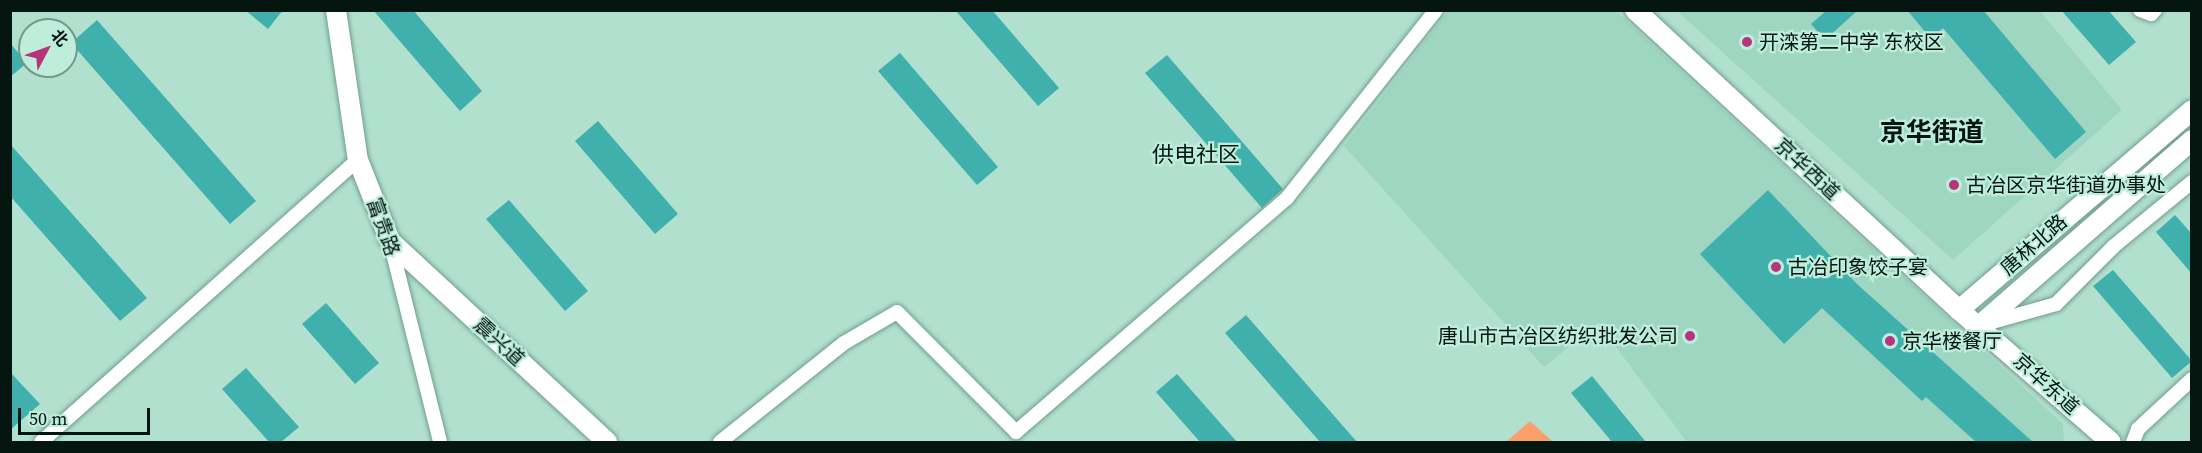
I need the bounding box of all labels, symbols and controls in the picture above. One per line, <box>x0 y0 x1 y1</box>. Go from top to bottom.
north arrow <box>18 18 78 78</box>
text: 北 <box>47 24 74 51</box>
place label: 开滦第二中学 东校区 <box>1759 30 1944 54</box>
marker: 开滦第二中学 东校区 <box>1740 35 1754 49</box>
district label: 京华街道 <box>1880 117 1984 149</box>
street label: 京华西道 <box>1770 133 1844 205</box>
district label: 供电社区 <box>1152 142 1240 168</box>
place label: 古冶区京华街道办事处 <box>1966 173 2166 197</box>
marker: 古冶区京华街道办事处 <box>1947 178 1961 192</box>
street label: 富贵路 <box>362 195 404 259</box>
street label: 唐林北路 <box>1996 210 2072 280</box>
place label: 古冶印象饺子宴 <box>1788 255 1928 279</box>
marker: 古冶印象饺子宴 <box>1769 260 1783 274</box>
street label: 震兴道 <box>469 313 529 371</box>
place label: 唐山市古冶区纺织批发公司 <box>1438 324 1678 348</box>
marker: 唐山市古冶区纺织批发公司 <box>1683 329 1697 343</box>
place label: 京华楼餐厅 <box>1902 329 2002 353</box>
marker: 京华楼餐厅 <box>1883 334 1897 348</box>
street label: 京华东道 <box>2008 348 2084 420</box>
scale bar <box>21 396 153 434</box>
text: 50 m <box>29 406 67 431</box>

